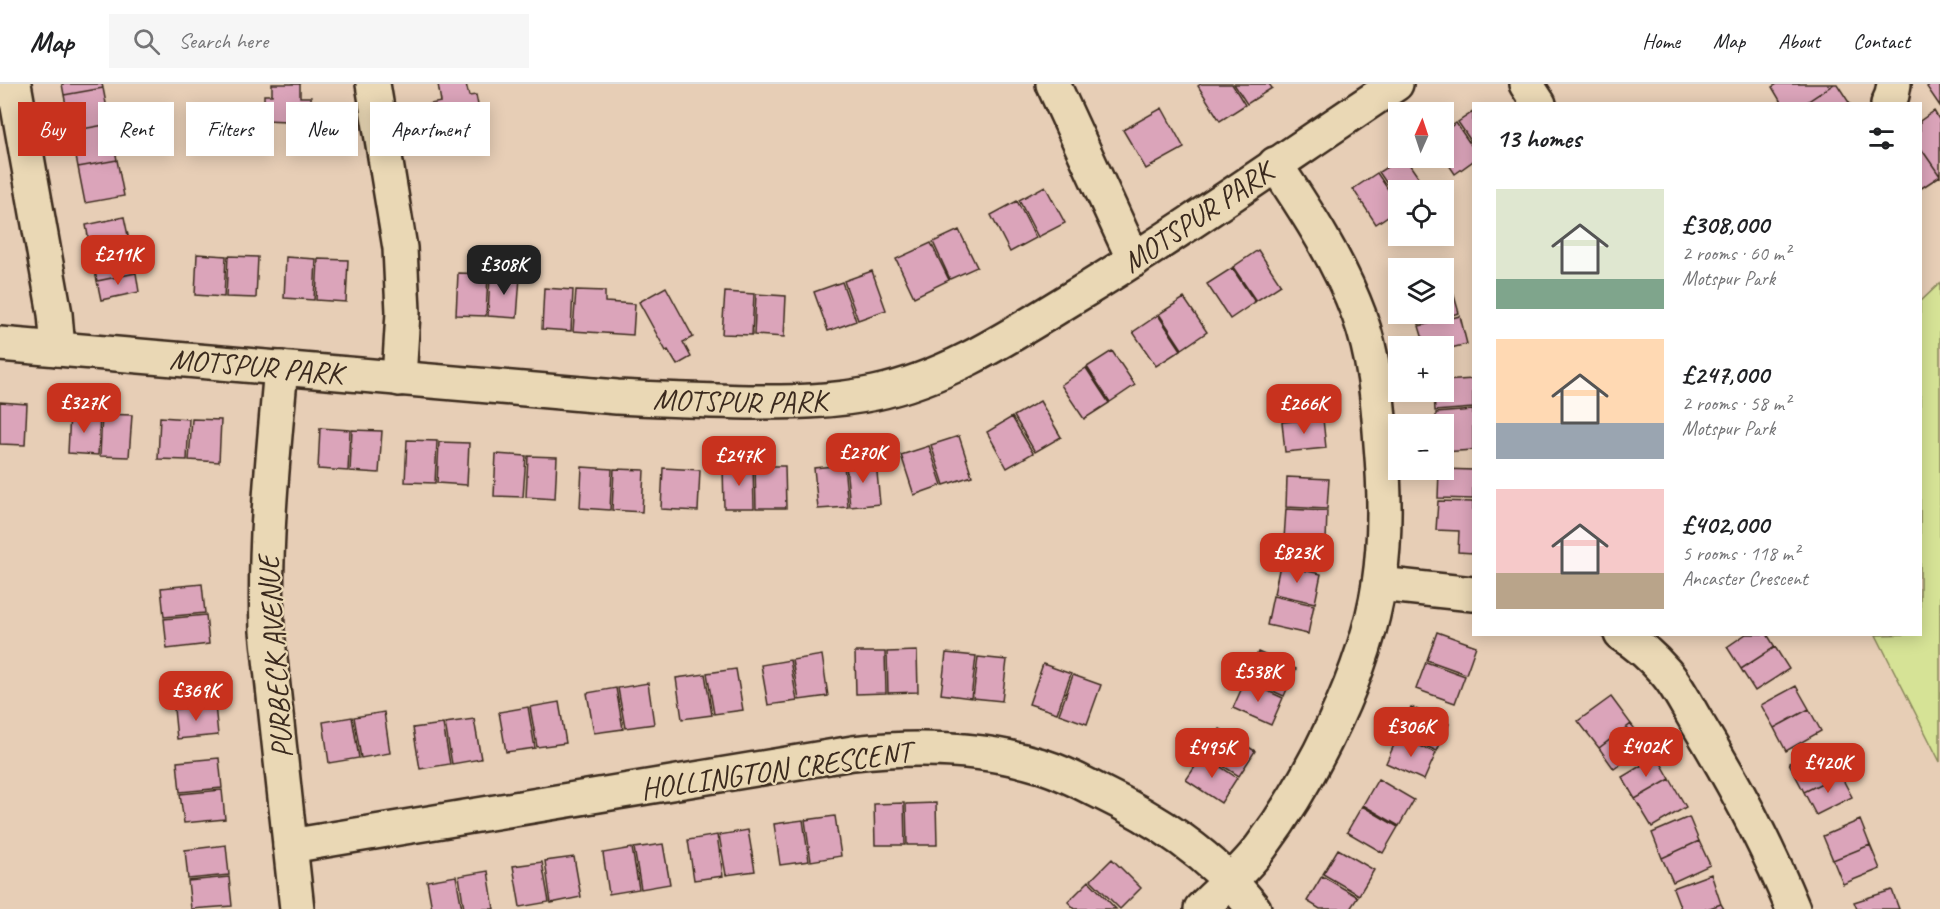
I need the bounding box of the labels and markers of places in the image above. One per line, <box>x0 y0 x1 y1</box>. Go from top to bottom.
pin: £211K <box>76 235 160 286</box>
pin: £308K <box>462 245 546 296</box>
pin: £327K <box>42 383 126 434</box>
pin: £266K <box>1262 384 1346 435</box>
pin: £270K <box>821 433 905 484</box>
pin: £247K <box>697 436 781 487</box>
pin: £823K <box>1255 533 1339 584</box>
pin: £538K <box>1216 652 1300 703</box>
pin: £369K <box>154 671 238 722</box>
pin: £306K <box>1369 707 1453 758</box>
pin: £402K <box>1604 727 1688 778</box>
pin: £495K <box>1170 728 1254 779</box>
pin: £420K <box>1786 743 1870 794</box>

